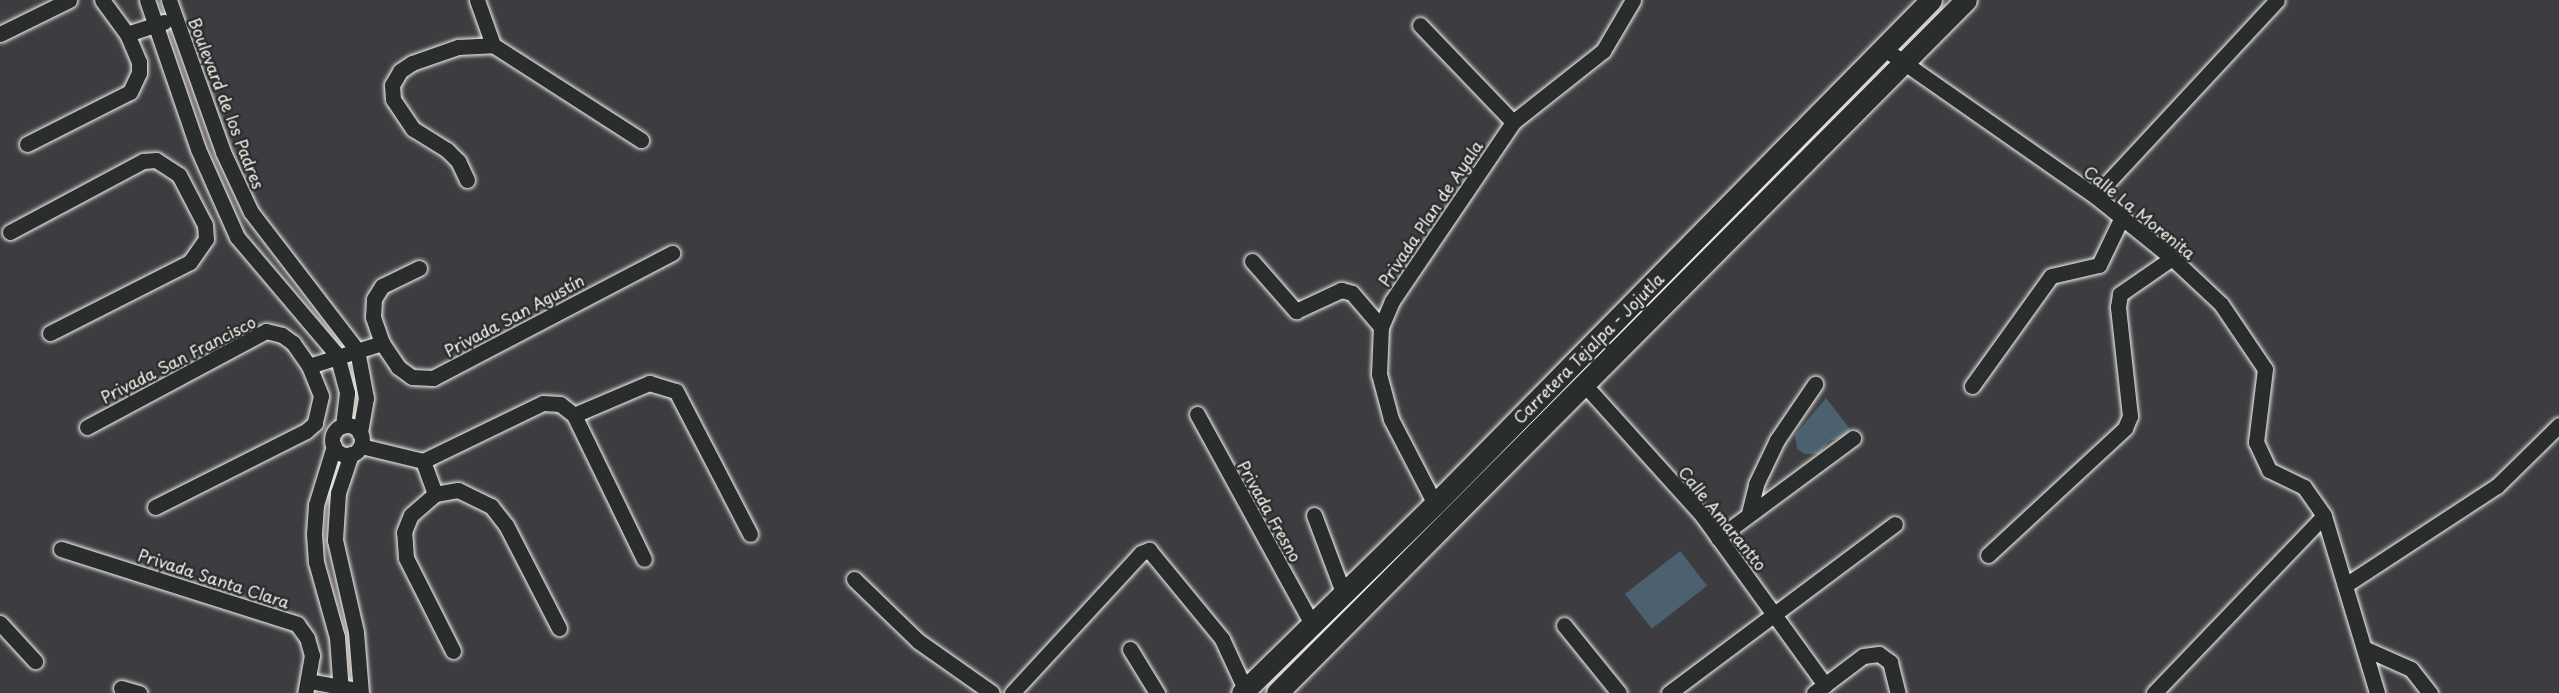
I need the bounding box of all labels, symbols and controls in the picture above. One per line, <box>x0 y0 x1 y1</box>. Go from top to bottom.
street label: Boulevard de los Padres <box>186 15 268 191</box>
street label: Privada Plan de Ayala <box>1374 136 1486 290</box>
street label: Calle La Morenita <box>2080 161 2200 263</box>
street label: Carretera Tejalpa - Jojutla <box>1508 268 1668 428</box>
street label: Privada San Agustín <box>441 270 587 360</box>
street label: Privada San Francisco <box>97 312 259 406</box>
street label: Privada Fresno <box>1234 457 1306 565</box>
street label: Calle Amarantto <box>1675 462 1771 574</box>
street label: Privada Santa Clara <box>136 544 292 612</box>

